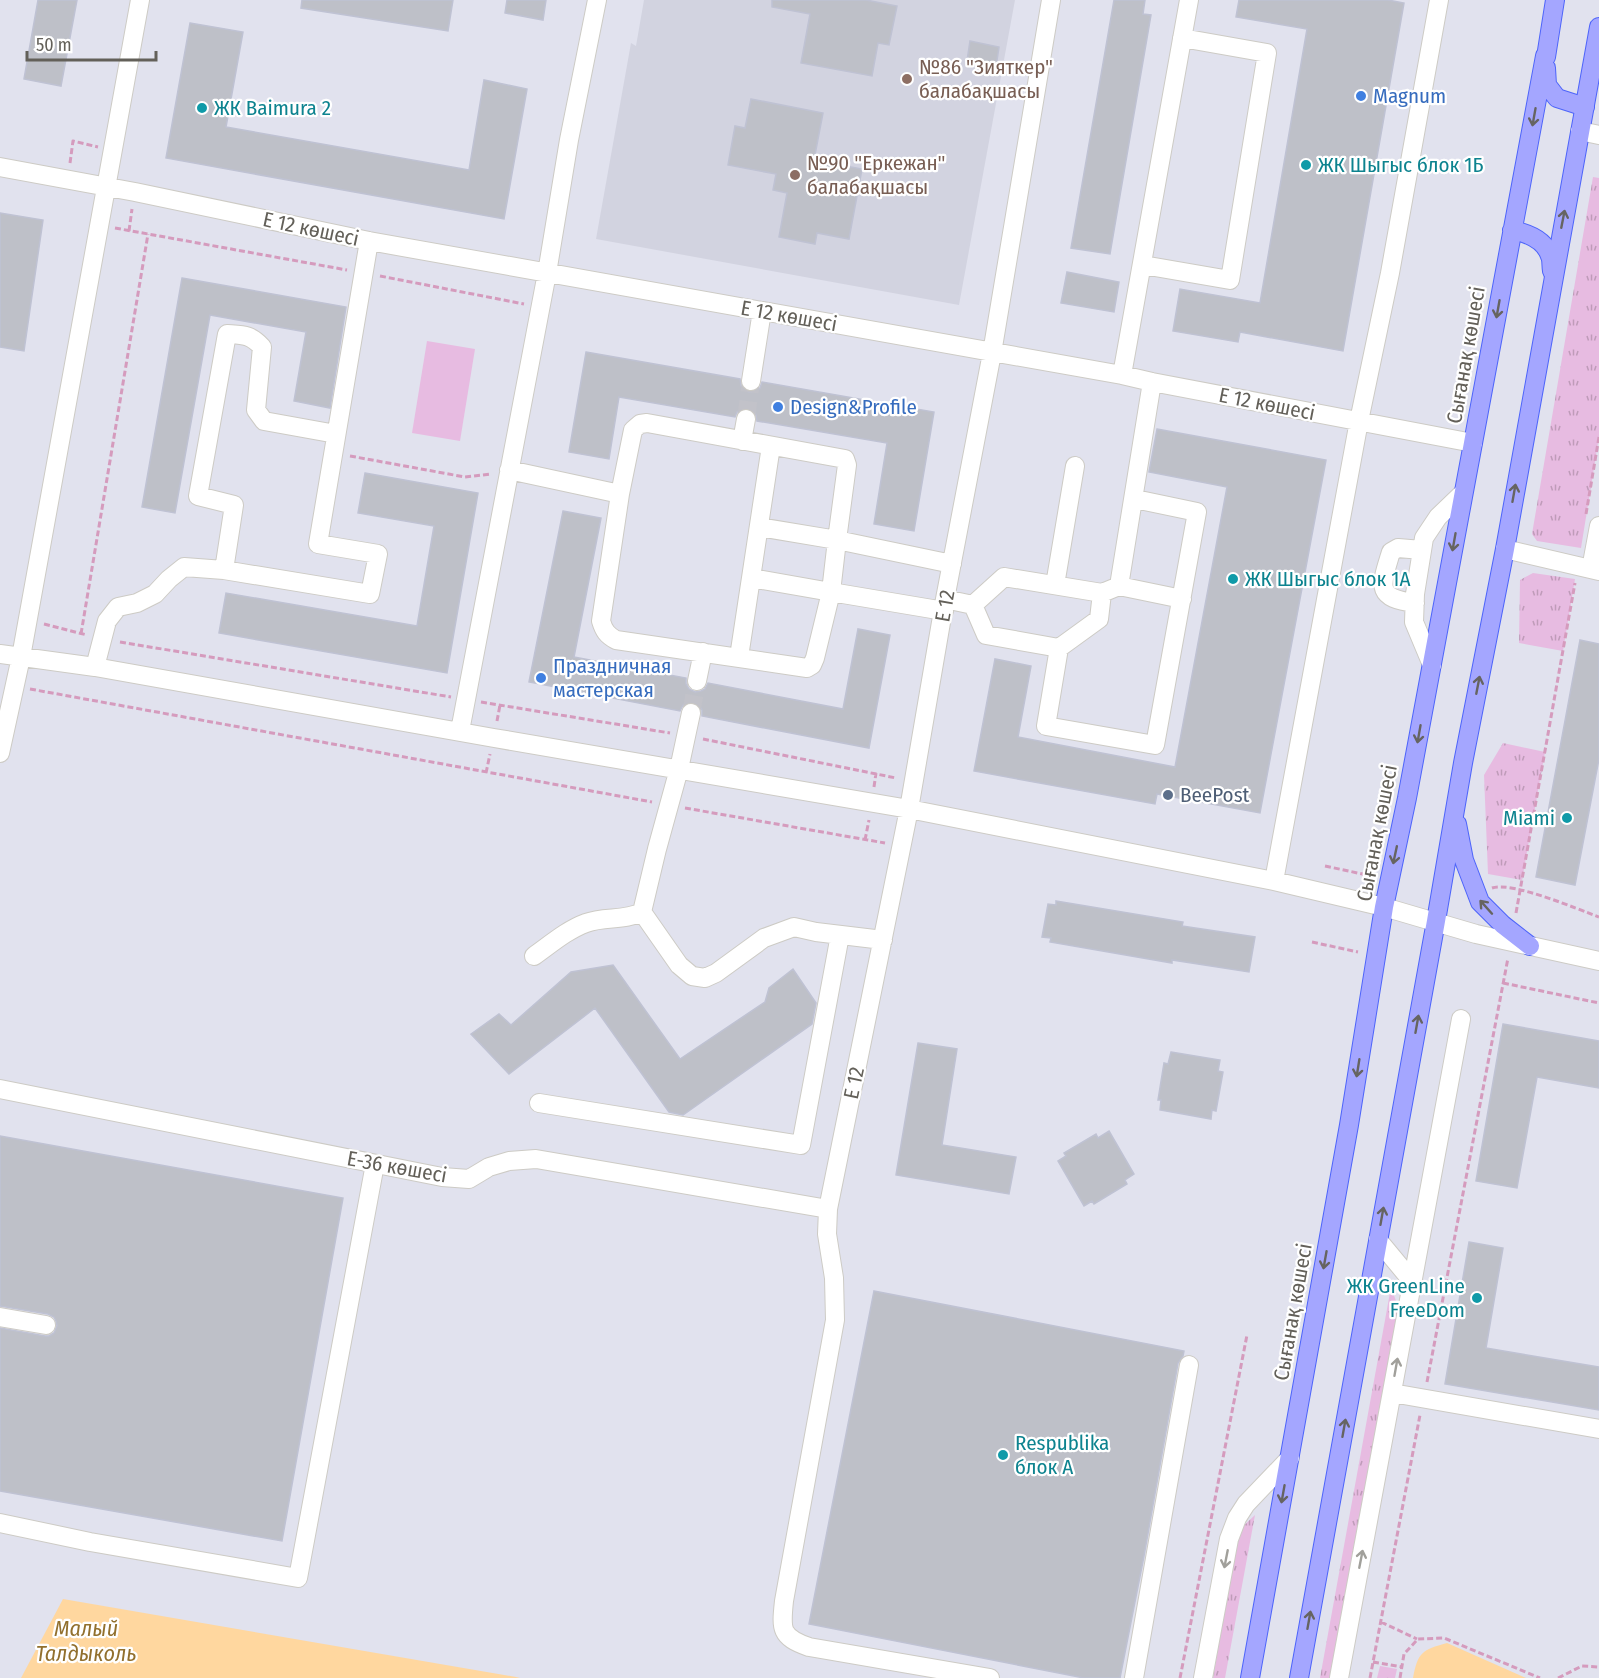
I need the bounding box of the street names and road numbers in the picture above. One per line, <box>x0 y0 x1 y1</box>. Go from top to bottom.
street label: Е 12 көшесі <box>261 206 361 252</box>
street label: Сығанақ көшесі <box>1441 284 1491 426</box>
street label: Е 12 көшесі <box>739 295 839 337</box>
street label: Е 12 көшесі <box>1217 382 1317 426</box>
street label: E 12 <box>929 588 961 624</box>
street label: Сығанақ көшесі <box>1351 762 1403 904</box>
street label: E 12 <box>838 1065 870 1101</box>
street label: Е-36 көшесі <box>345 1145 449 1189</box>
street label: Сығанақ көшесі <box>1268 1241 1318 1383</box>

